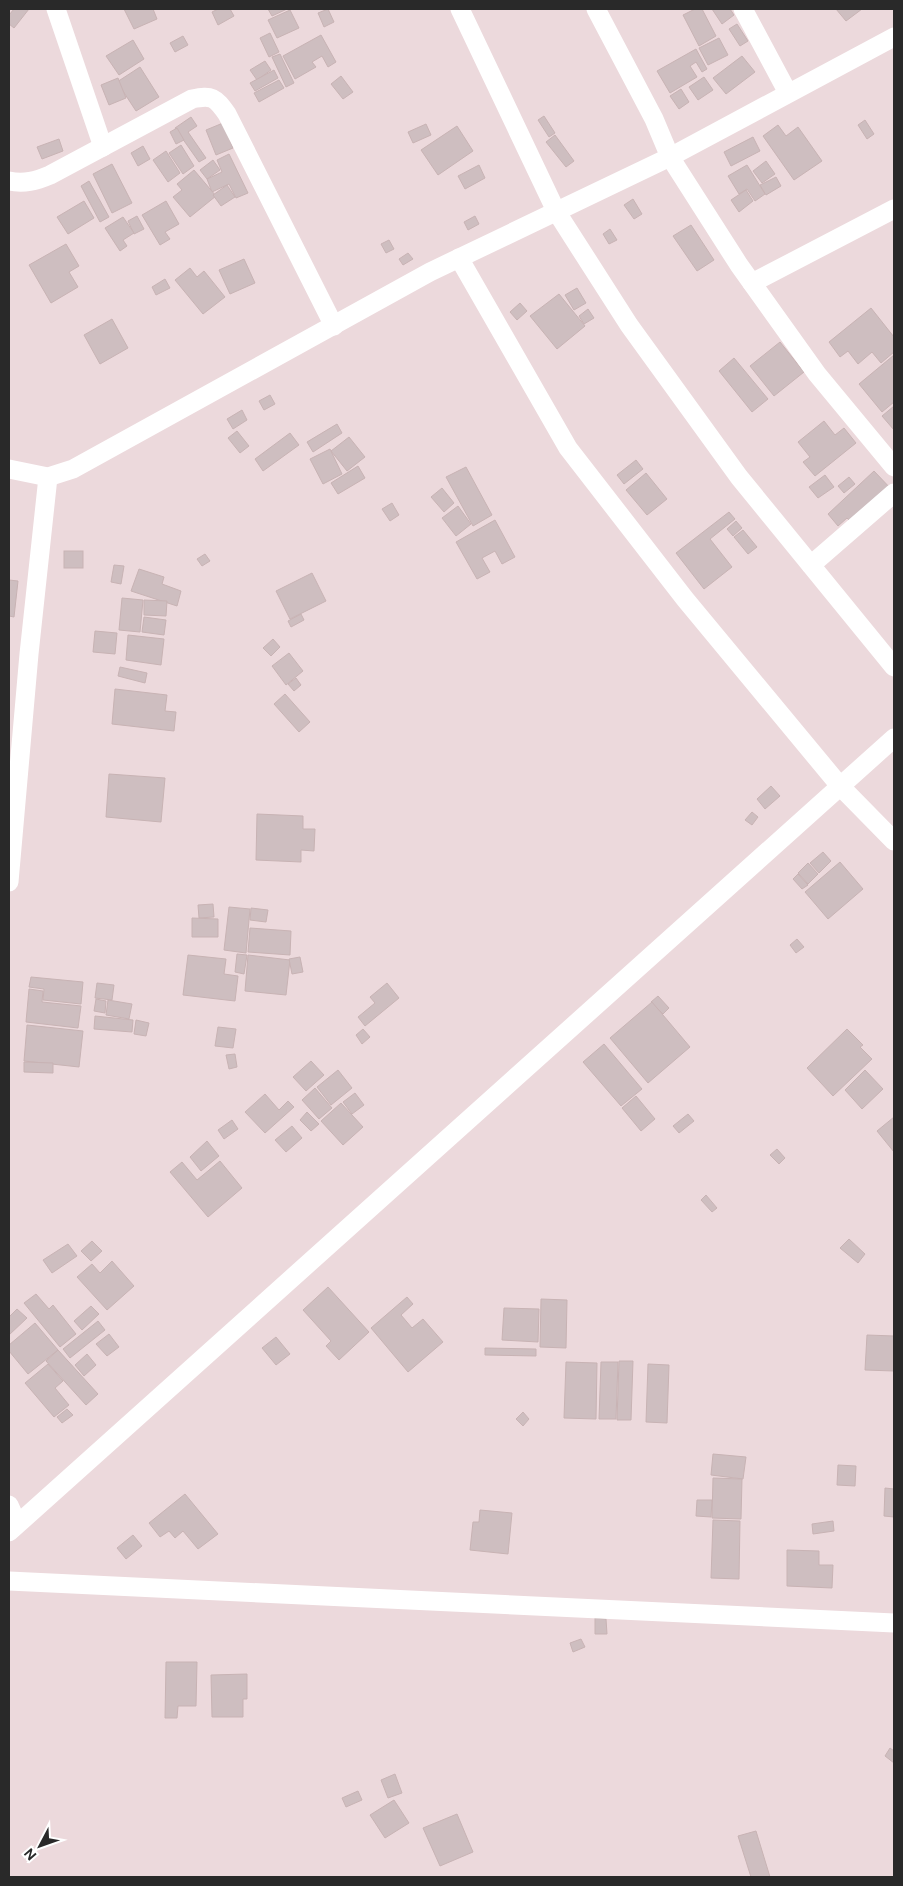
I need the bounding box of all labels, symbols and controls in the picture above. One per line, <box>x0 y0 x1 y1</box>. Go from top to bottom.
north arrow <box>15 1821 65 1871</box>
text: N <box>20 1845 40 1864</box>

